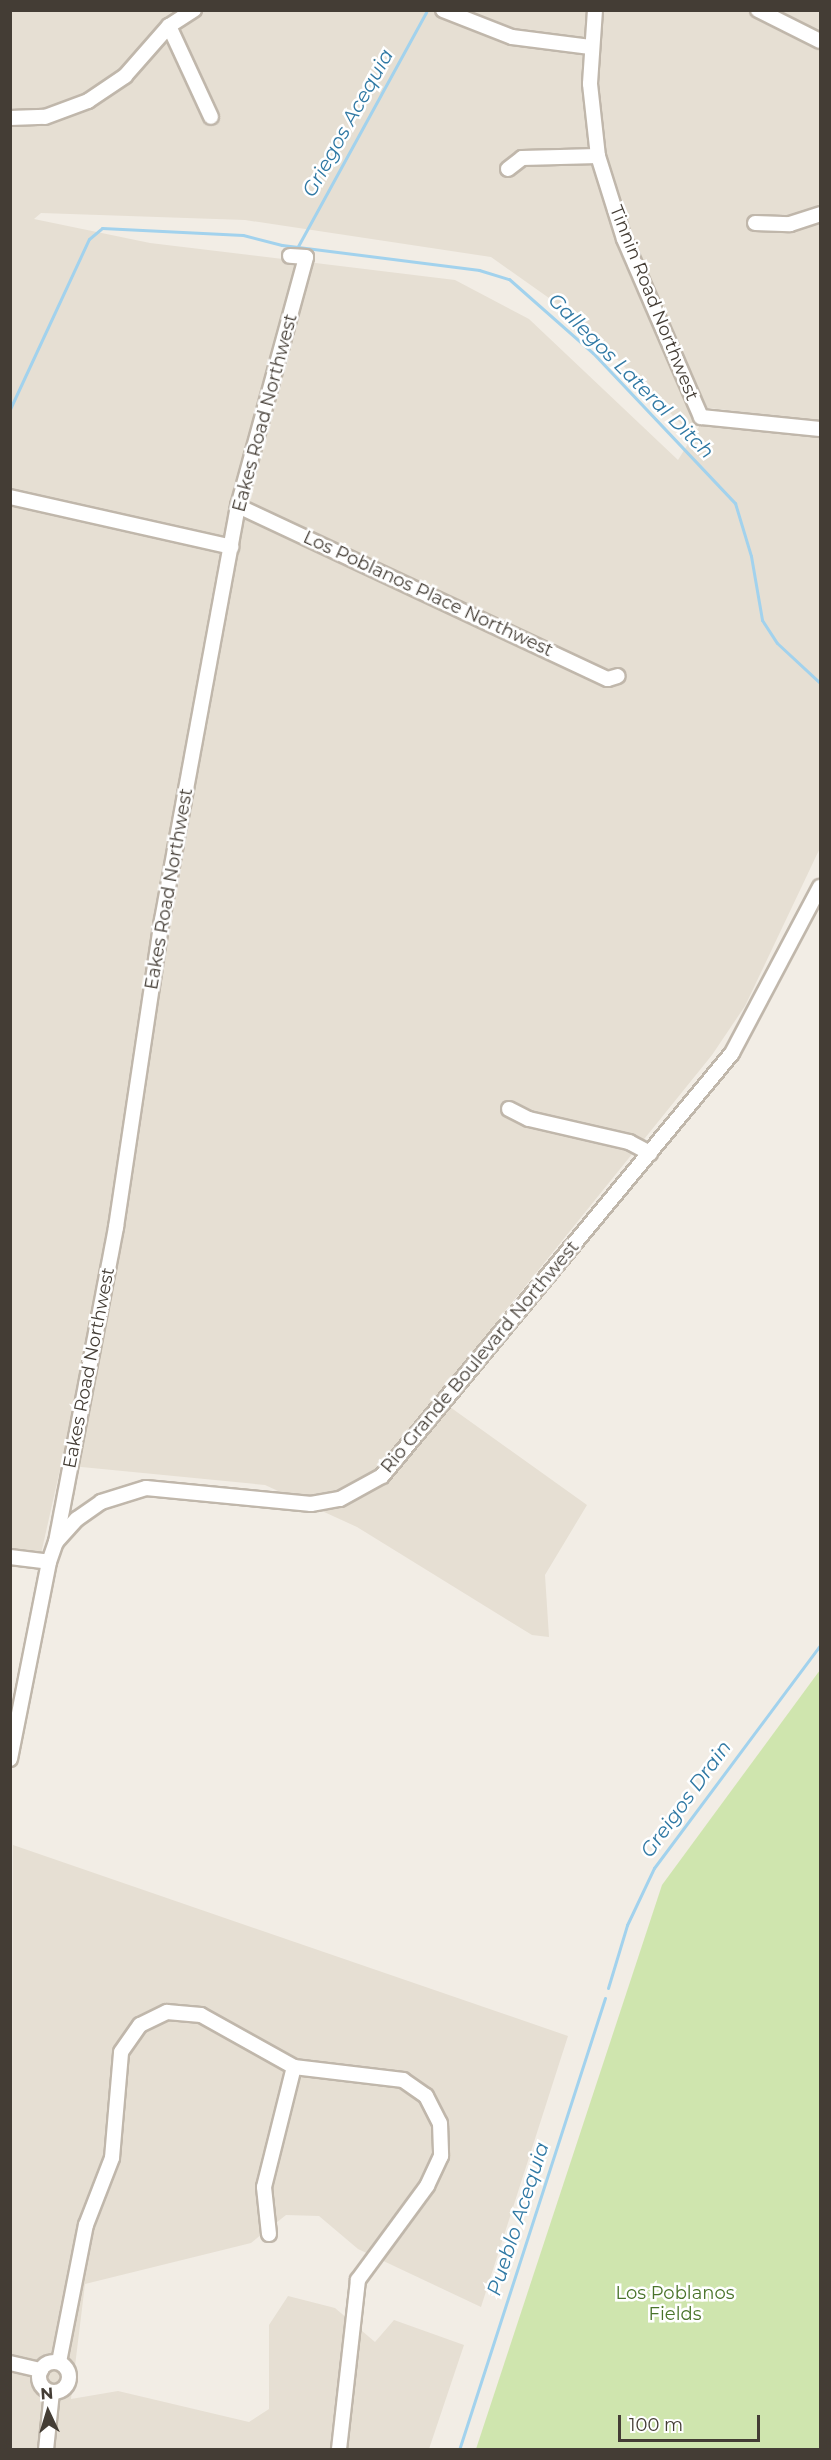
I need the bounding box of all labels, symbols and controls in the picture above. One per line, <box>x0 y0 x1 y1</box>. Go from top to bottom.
water label: Griegos Acequia <box>297 45 399 201</box>
street label: Tinnin Road Northwest <box>605 202 703 404</box>
water label: Gallegos Lateral Ditch <box>543 288 719 464</box>
street label: Eakes Road Northwest <box>228 312 302 514</box>
street label: Los Poblanos Place Northwest <box>300 527 556 661</box>
street label: Eakes Road Northwest <box>141 787 197 991</box>
street label: Rio Grande Boulevard Northwest <box>376 1236 584 1478</box>
street label: Eakes Road Northwest <box>59 1266 119 1470</box>
water label: Greigos Drain <box>636 1736 736 1862</box>
water label: Pueblo Acequia <box>482 2139 554 2299</box>
park label: Los Poblanos Fields <box>615 2283 735 2326</box>
north arrow <box>18 2382 78 2442</box>
text: N <box>40 2384 54 2403</box>
scale bar <box>621 2403 764 2441</box>
text: 100 m <box>629 2414 683 2436</box>

